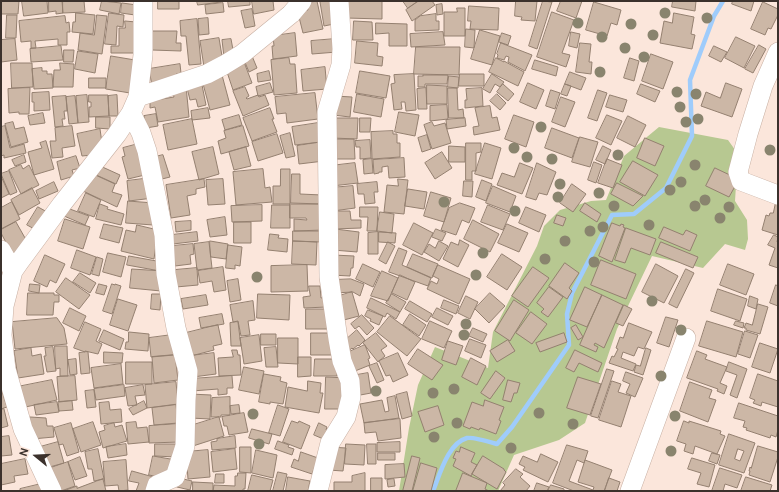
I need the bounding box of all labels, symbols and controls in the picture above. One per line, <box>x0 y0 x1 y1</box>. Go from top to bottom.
north arrow <box>16 436 56 476</box>
text: N <box>17 446 32 458</box>

